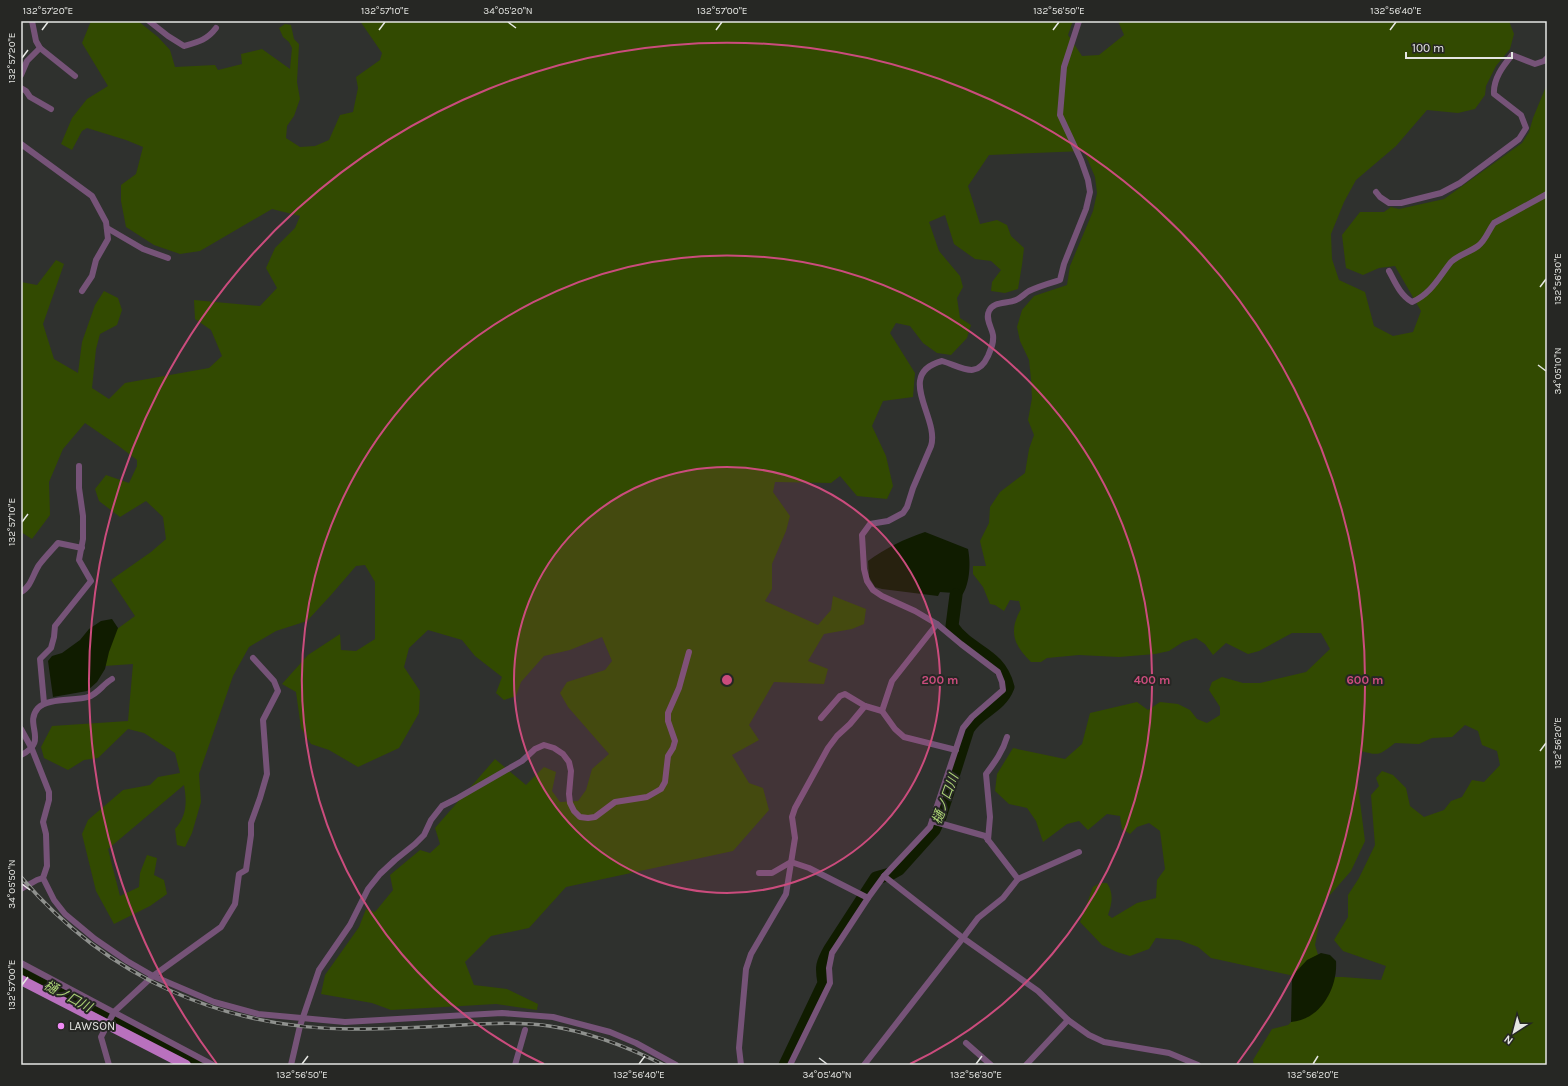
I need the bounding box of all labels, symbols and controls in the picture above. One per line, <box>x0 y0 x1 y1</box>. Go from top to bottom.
text: 132°57'20"E <box>23 5 73 17</box>
text: 132°57'10"E <box>361 5 409 17</box>
text: 34°05'20"N <box>483 5 533 17</box>
text: 132°57'00"E <box>697 5 747 17</box>
text: 132°56'50"E <box>1033 5 1085 17</box>
text: 132°56'40"E <box>1370 5 1422 17</box>
text: 132°57'20"E <box>6 33 18 83</box>
scale bar <box>1406 34 1512 60</box>
text: 100 m <box>1412 41 1444 55</box>
text: 132°56'30"E <box>1552 253 1564 305</box>
text: 34°05'10"N <box>1552 348 1564 394</box>
text: 132°57'10"E <box>6 498 18 546</box>
centre of rings <box>720 673 734 687</box>
text: 200 m <box>922 673 958 687</box>
text: 400 m <box>1134 673 1170 687</box>
text: 600 m <box>1347 673 1383 687</box>
text: 132°56'20"E <box>1552 717 1564 769</box>
water label: 樋ノ口川 <box>929 770 962 826</box>
text: 34°05'50"N <box>6 859 18 909</box>
text: 132°57'00"E <box>6 960 18 1010</box>
water label: 樋ノ口川 <box>42 977 96 1016</box>
north arrow <box>1494 1012 1534 1052</box>
place label: LAWSON <box>69 1019 115 1033</box>
marker: LAWSON <box>56 1021 66 1031</box>
text: N <box>1501 1032 1515 1047</box>
text: 132°56'50"E <box>276 1069 328 1081</box>
text: 132°56'40"E <box>613 1069 665 1081</box>
text: 34°05'40"N <box>802 1069 852 1081</box>
text: 132°56'30"E <box>950 1069 1002 1081</box>
text: 132°56'20"E <box>1287 1069 1339 1081</box>

